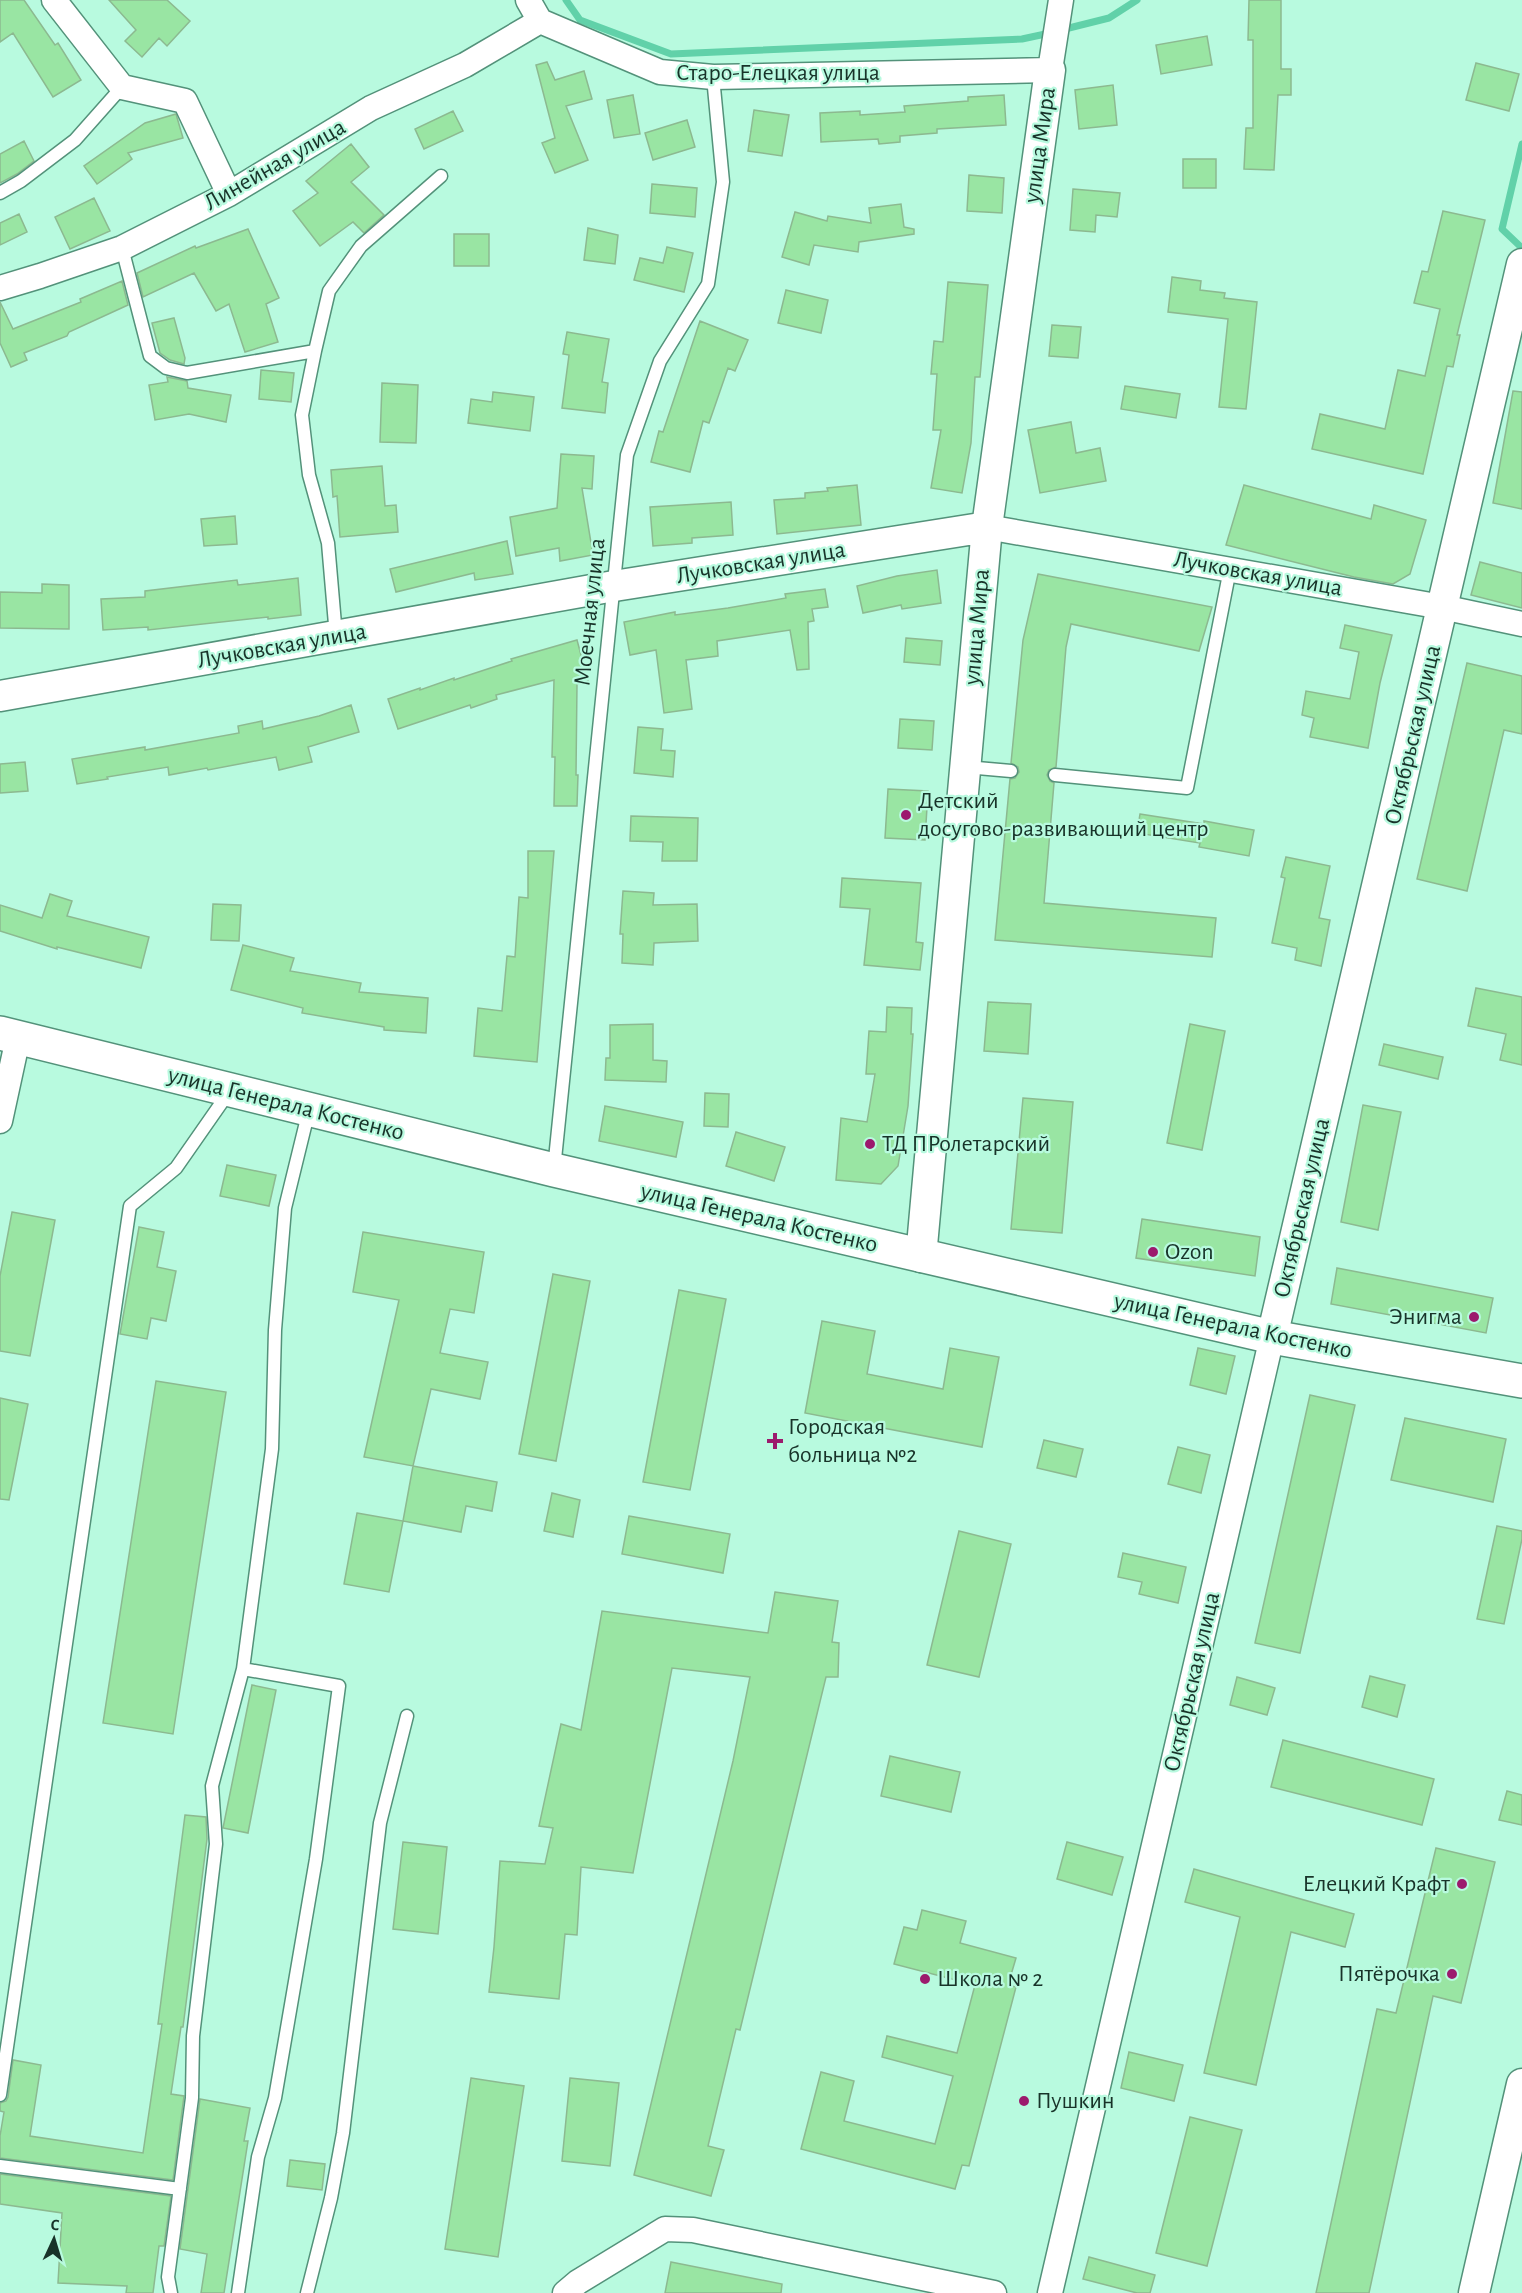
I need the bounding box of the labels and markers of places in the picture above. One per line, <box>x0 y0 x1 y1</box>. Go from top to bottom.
place label: Детский досугово-развивающий центр <box>918 789 1209 841</box>
marker: Детский досугово-развивающий центр <box>899 808 913 822</box>
place label: ТД ПРолетарский <box>882 1132 1050 1156</box>
marker: ТД ПРолетарский <box>863 1137 877 1151</box>
place label: Ozon <box>1165 1240 1214 1264</box>
marker: Ozon <box>1146 1245 1160 1259</box>
place label: Энигма <box>1389 1305 1462 1329</box>
marker: Энигма <box>1467 1310 1481 1324</box>
place label: Городская больница №2 <box>788 1415 917 1467</box>
marker: Городская больница №2 <box>766 1432 784 1450</box>
place label: Елецкий Крафт <box>1303 1872 1450 1896</box>
marker: Елецкий Крафт <box>1455 1877 1469 1891</box>
place label: Пятёрочка <box>1338 1962 1440 1986</box>
place label: Школа № 2 <box>937 1967 1043 1991</box>
marker: Пятёрочка <box>1445 1967 1459 1981</box>
marker: Школа № 2 <box>918 1972 932 1986</box>
place label: Пушкин <box>1036 2089 1115 2113</box>
marker: Пушкин <box>1017 2094 1031 2108</box>

